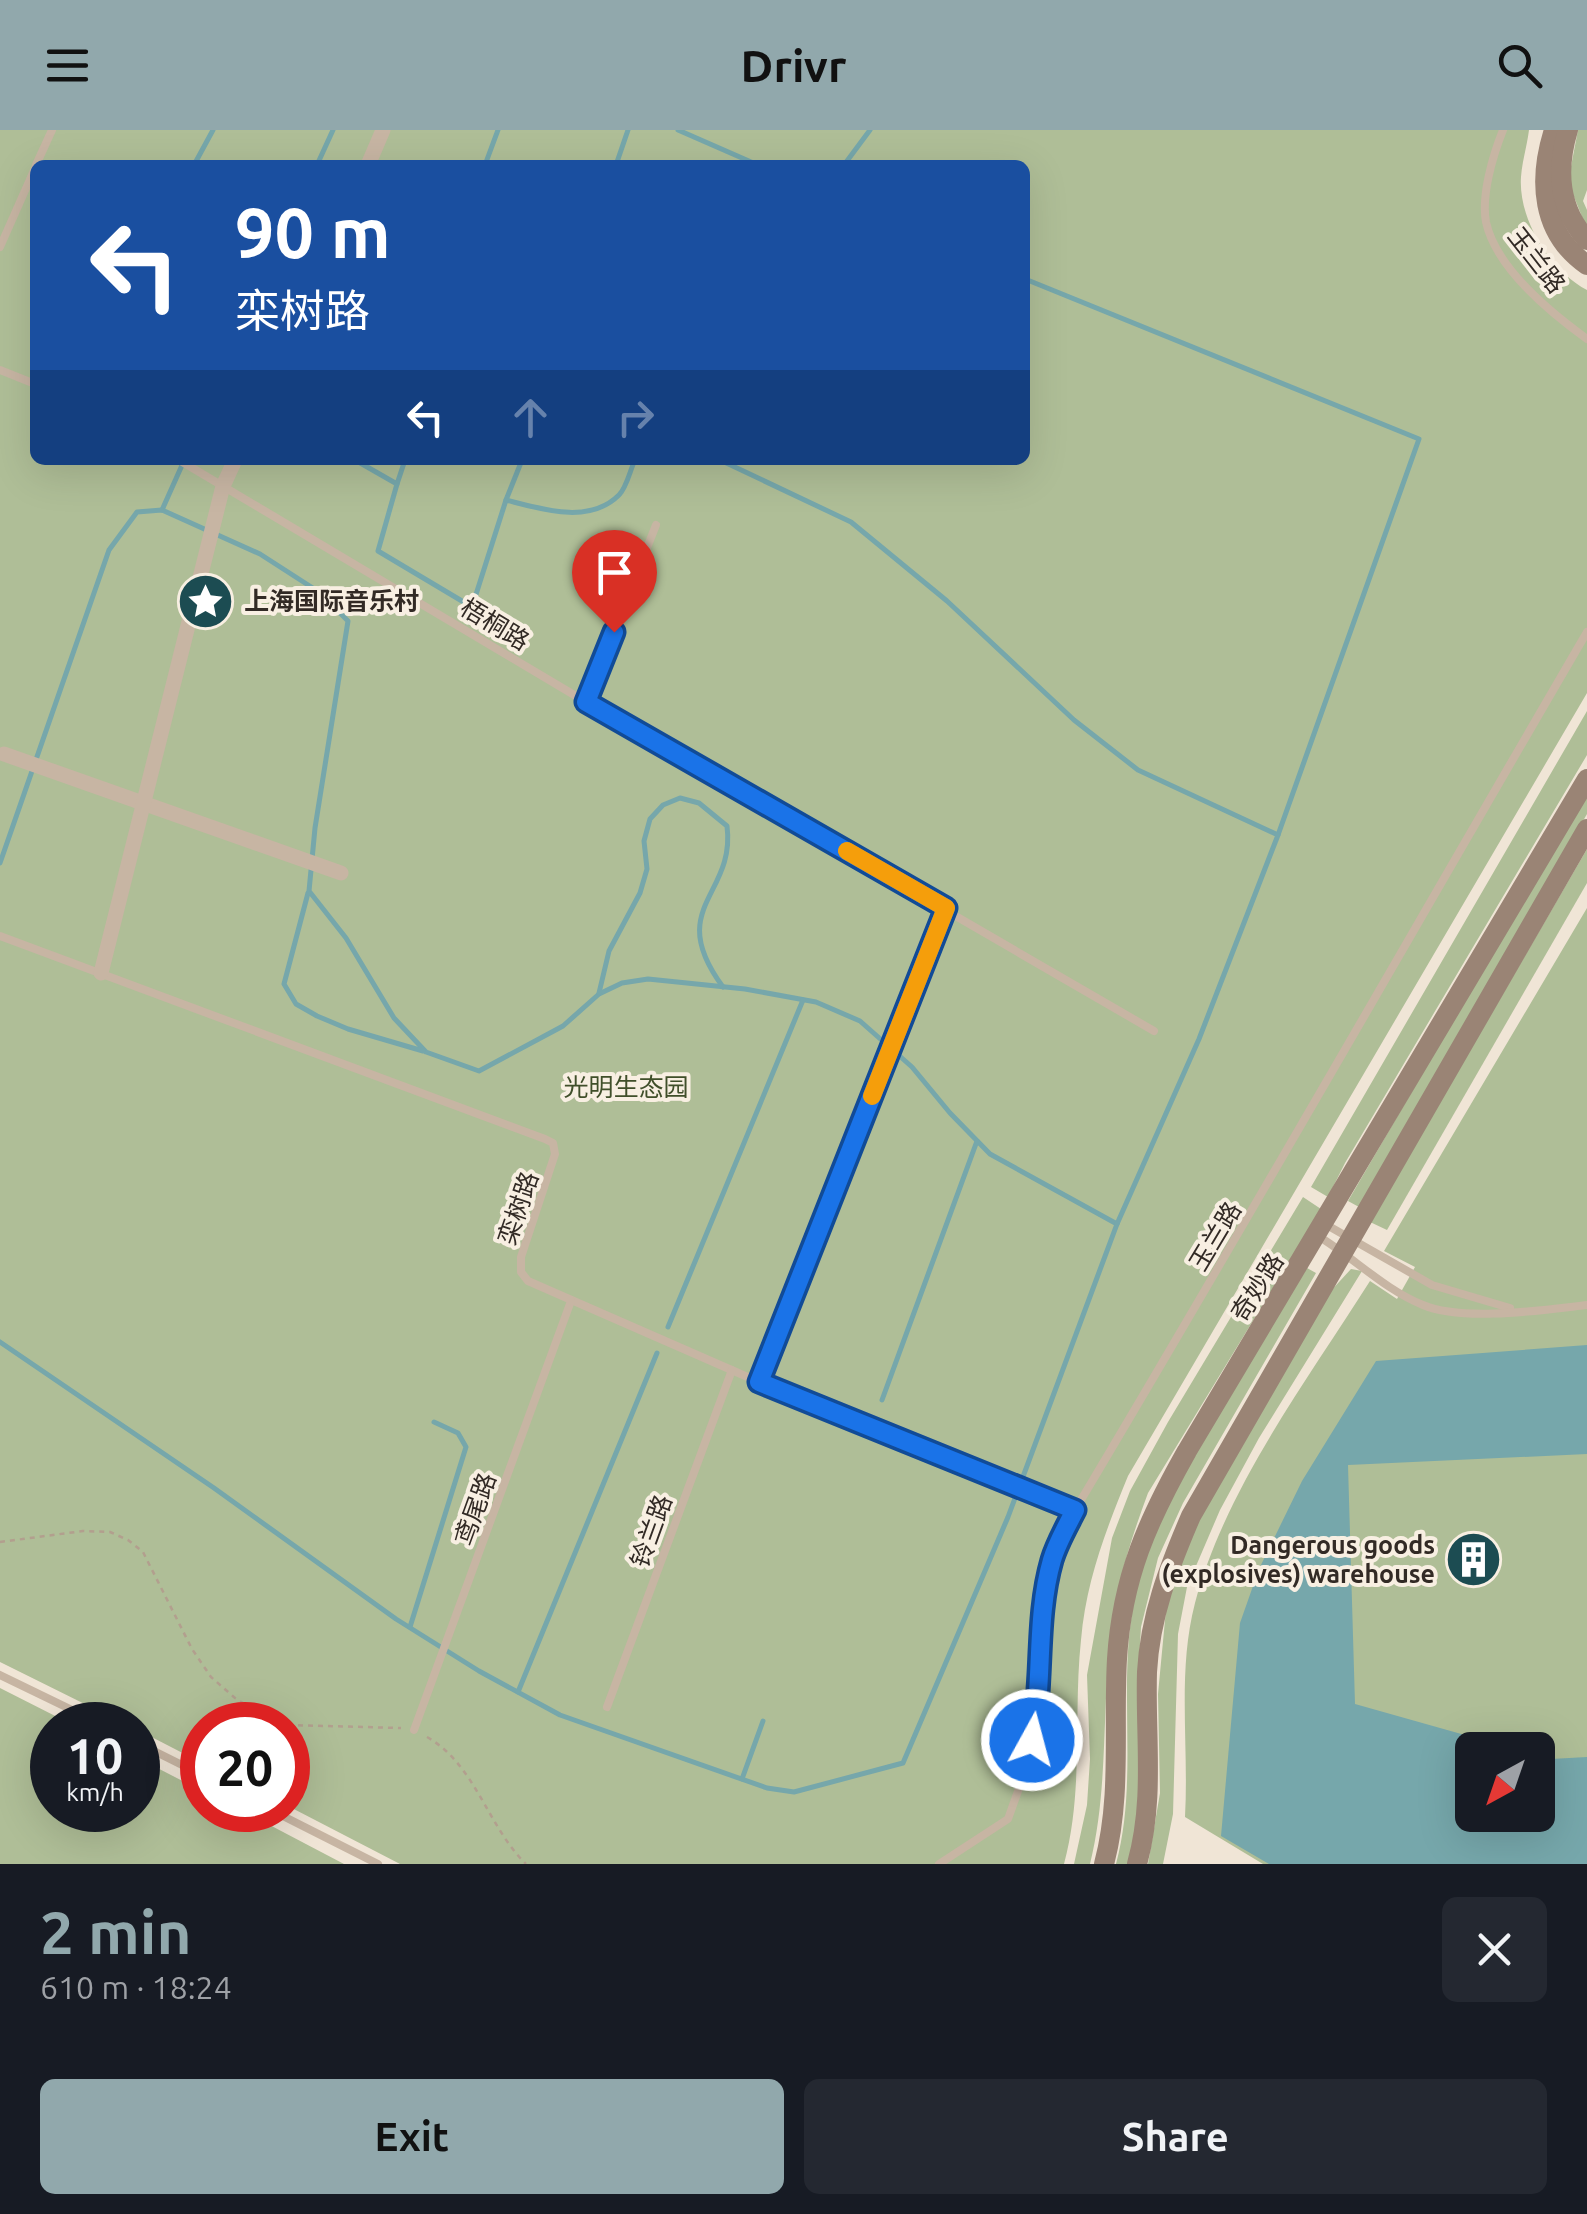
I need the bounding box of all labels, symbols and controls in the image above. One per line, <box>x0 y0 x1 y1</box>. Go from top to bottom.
icon: menu <box>40 38 95 93</box>
icon: search <box>1492 38 1547 93</box>
text: Drivr <box>741 40 846 91</box>
text: 90 m <box>235 193 391 271</box>
icon: left <box>70 200 200 330</box>
street label: 玉兰路 <box>1503 222 1571 298</box>
text: 栾树路 <box>235 285 370 336</box>
icon: left <box>398 390 453 445</box>
icon: ahead <box>503 390 558 445</box>
icon: right <box>608 390 663 445</box>
pin <box>572 530 657 633</box>
icon: arrive <box>587 545 642 600</box>
place icon: 上海国际音乐村 <box>175 571 235 631</box>
place label: 上海国际音乐村 <box>244 587 419 615</box>
street label: 梧桐路 <box>456 593 534 655</box>
park label: 光明生态园 <box>563 1073 689 1101</box>
street label: 栾树路 <box>493 1168 543 1248</box>
street label: 玉兰路 <box>1184 1197 1246 1275</box>
street label: 奇妙路 <box>1225 1248 1289 1326</box>
street label: 鸢尾路 <box>449 1469 501 1549</box>
street label: 铃兰路 <box>625 1491 677 1571</box>
building icon: Dangerous goods (explosives) warehouse <box>1444 1529 1504 1589</box>
place label: Dangerous goods (explosives) warehouse <box>1161 1531 1435 1588</box>
position arrow <box>980 1688 1084 1792</box>
speed limit sign: 20 <box>180 1702 310 1832</box>
text: 10 <box>67 1727 123 1783</box>
north arrow <box>1455 1732 1555 1832</box>
map controls <box>1455 1732 1555 1832</box>
text: km/h <box>66 1778 124 1806</box>
button: close <box>1442 1897 1547 2002</box>
text: 2 min <box>40 1898 192 1965</box>
text: 610 m · 18:24 <box>40 1969 232 2005</box>
button: Exit <box>40 2079 784 2194</box>
button: Share <box>804 2079 1547 2194</box>

